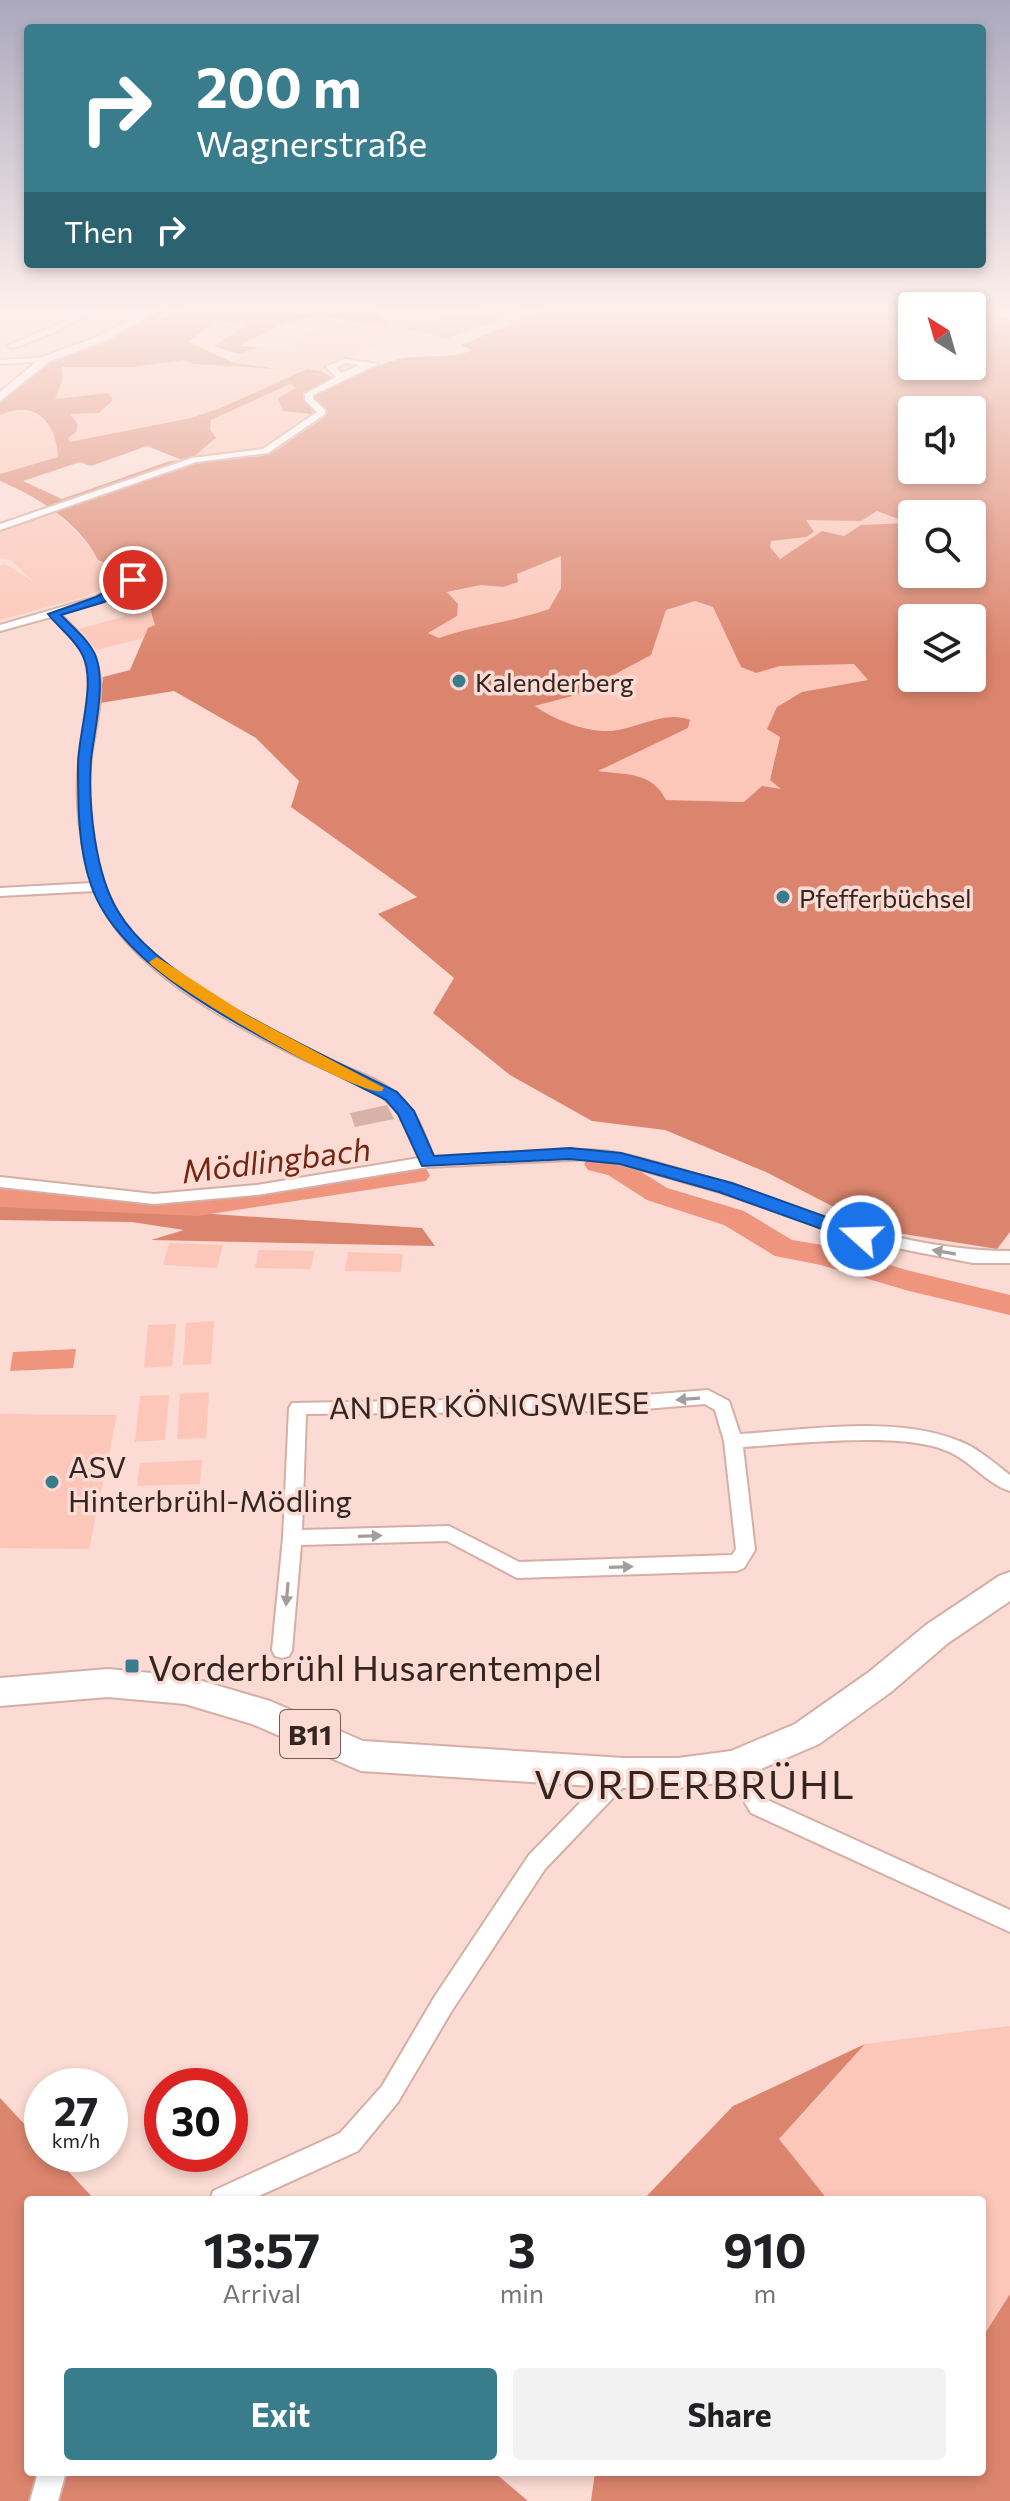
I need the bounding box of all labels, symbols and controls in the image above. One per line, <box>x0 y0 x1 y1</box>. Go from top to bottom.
text: 200 m <box>196 51 362 120</box>
icon: right <box>64 56 168 160</box>
text: Wagnerstraße <box>196 120 427 164</box>
icon: right <box>149 208 193 252</box>
text: Then <box>64 212 133 249</box>
north arrow <box>898 292 986 380</box>
map controls <box>898 292 986 692</box>
button: sound <box>898 396 986 484</box>
button: search <box>898 500 986 588</box>
pin <box>99 546 167 614</box>
icon: arrive <box>111 558 155 602</box>
button: layers <box>898 604 986 692</box>
place label: Kalenderberg <box>475 666 634 697</box>
marker: Kalenderberg <box>450 672 468 690</box>
place label: Pfefferbüchsel <box>799 882 972 913</box>
marker: Pfefferbüchsel <box>774 888 792 906</box>
water label: Mödlingbach <box>179 1128 373 1190</box>
position arrow <box>819 1194 903 1278</box>
one-way arrow <box>931 1245 956 1258</box>
street label: AN DER KÖNIGSWIESE <box>328 1383 650 1425</box>
one-way arrow <box>675 1393 700 1406</box>
place label: ASV Hinterbrühl-Mödling <box>68 1447 352 1518</box>
marker: ASV Hinterbrühl-Mödling <box>43 1473 61 1491</box>
one-way arrow <box>358 1529 383 1542</box>
one-way arrow <box>609 1560 634 1573</box>
one-way arrow <box>280 1582 293 1607</box>
place label: Vorderbrühl Husarentempel <box>148 1644 602 1688</box>
marker: Vorderbrühl Husarentempel <box>123 1657 141 1675</box>
road number: B11 <box>280 1710 340 1758</box>
district label: VORDERBRÜHL <box>534 1758 856 1807</box>
speed limit sign: 30 <box>144 2068 248 2172</box>
text: 27 <box>54 2085 98 2134</box>
text: km/h <box>52 2128 100 2152</box>
text: 13:57 <box>203 2219 320 2278</box>
text: 3 <box>508 2219 536 2278</box>
text: 910 <box>723 2219 807 2278</box>
text: Arrival <box>222 2277 301 2308</box>
text: min <box>500 2277 544 2308</box>
text: m <box>754 2277 776 2308</box>
button: Exit <box>64 2368 497 2460</box>
button: Share <box>513 2368 946 2460</box>

